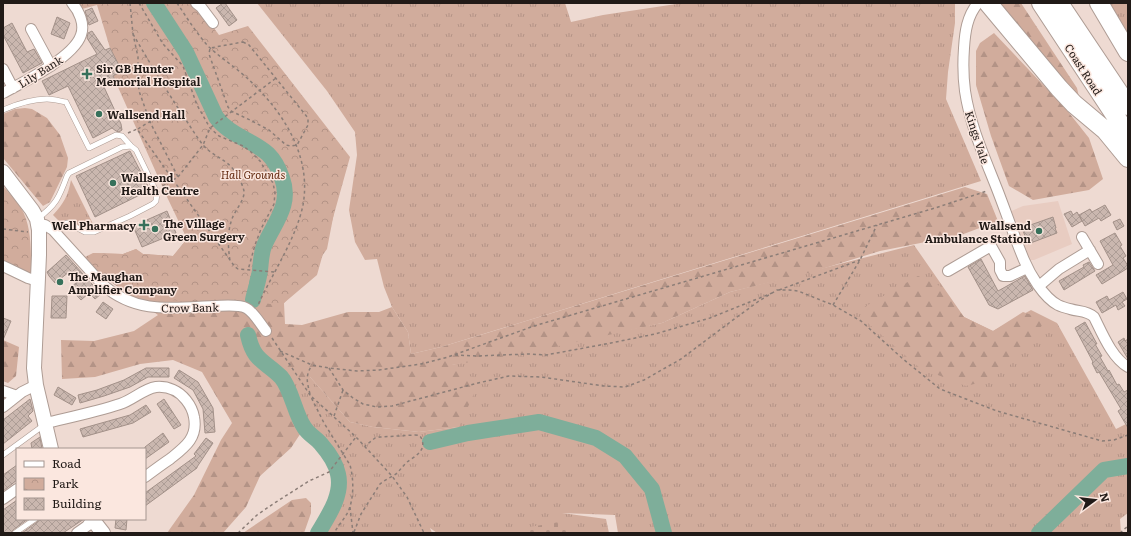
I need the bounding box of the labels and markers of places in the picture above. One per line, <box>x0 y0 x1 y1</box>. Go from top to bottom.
place label: Sir GB Hunter Memorial Hospital <box>96 60 201 89</box>
marker: Sir GB Hunter Memorial Hospital <box>81 68 93 80</box>
place label: Wallsend Hall <box>107 106 185 122</box>
marker: Wallsend Hall <box>94 109 104 119</box>
place label: Wallsend Health Centre <box>121 169 199 198</box>
marker: Wallsend Health Centre <box>108 178 118 188</box>
place label: The Village Green Surgery <box>163 215 245 244</box>
place label: Well Pharmacy <box>51 217 136 233</box>
place label: Wallsend Ambulance Station <box>925 217 1031 246</box>
marker: Well Pharmacy <box>139 220 149 230</box>
marker: The Village Green Surgery <box>150 224 160 234</box>
marker: Wallsend Ambulance Station <box>1034 226 1044 236</box>
place label: The Maughan Amplifier Company <box>68 268 177 297</box>
marker: The Maughan Amplifier Company <box>55 277 65 287</box>

